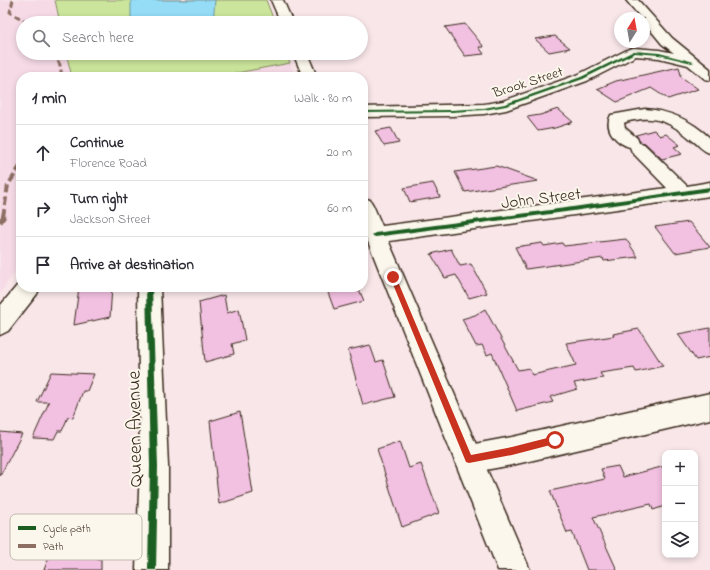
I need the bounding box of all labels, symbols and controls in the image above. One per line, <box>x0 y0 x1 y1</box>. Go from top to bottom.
north arrow <box>614 12 650 48</box>
search box <box>16 16 368 60</box>
icon: search <box>30 27 52 49</box>
text: Search here <box>62 27 134 49</box>
street label: Brook Street <box>489 62 566 105</box>
text: 1 min <box>32 86 66 111</box>
text: Walk · 80 m <box>294 89 352 108</box>
text: Continue <box>70 132 124 154</box>
icon: ahead <box>32 142 54 164</box>
text: 20 m <box>327 143 352 162</box>
text: Florence Road <box>70 154 147 173</box>
street label: John Street <box>500 182 583 216</box>
text: Turn right <box>70 188 128 210</box>
icon: right <box>32 198 54 220</box>
text: 60 m <box>327 199 352 218</box>
text: Jackson Street <box>70 210 151 229</box>
icon: arrive <box>32 254 54 276</box>
text: Arrive at destination <box>70 254 194 276</box>
route end <box>384 268 402 286</box>
street label: Queen Avenue <box>120 370 152 488</box>
route start <box>546 431 564 449</box>
map controls <box>662 450 698 558</box>
button: + <box>662 450 698 486</box>
button: − <box>662 486 698 522</box>
legend <box>10 514 142 560</box>
text: Cycle path <box>43 521 91 538</box>
button: layers <box>662 522 698 558</box>
text: Path <box>43 539 64 555</box>

